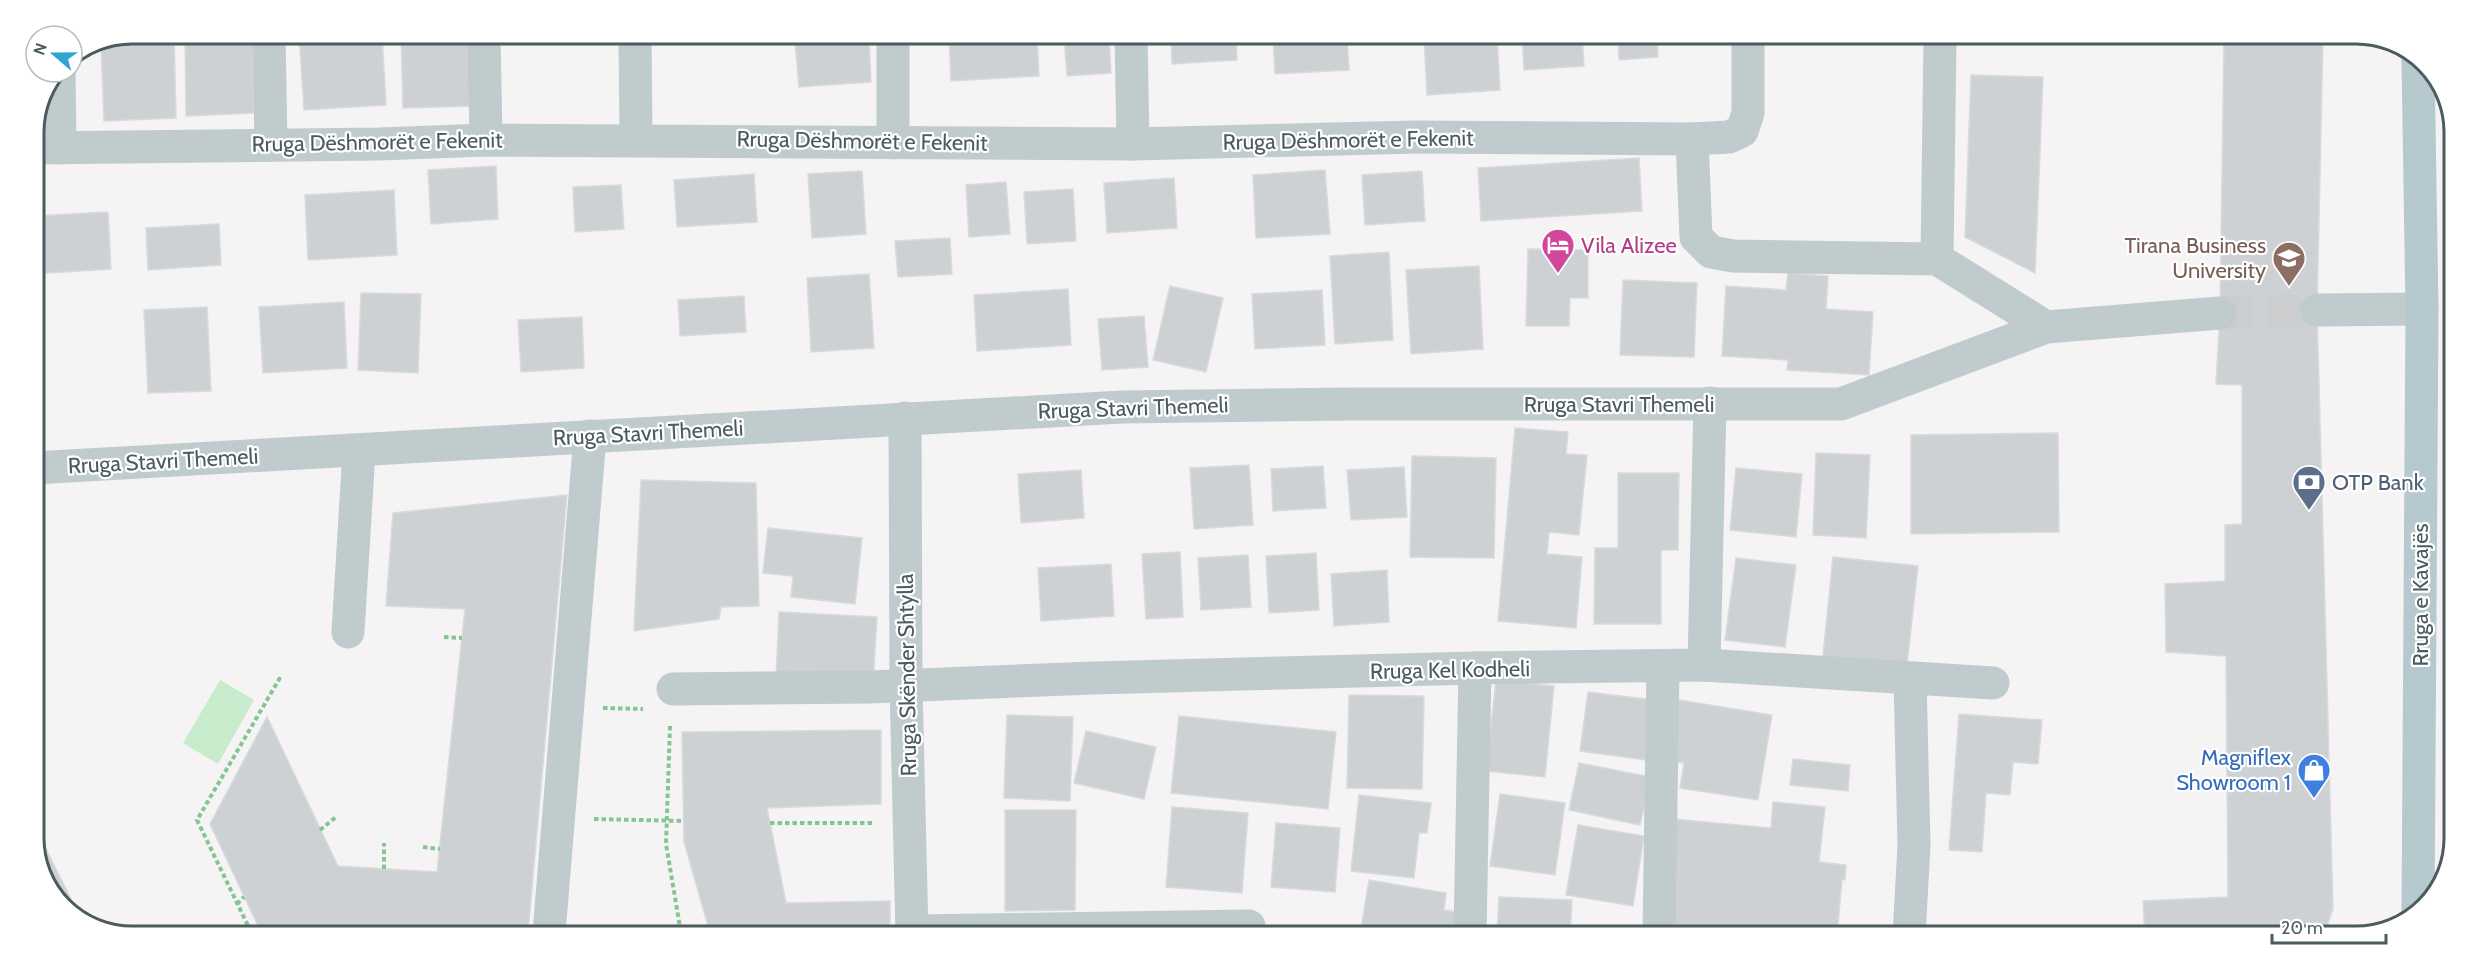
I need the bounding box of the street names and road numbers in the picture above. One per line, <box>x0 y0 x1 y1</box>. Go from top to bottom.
street label: Rruga Dëshmorët e Fekenit <box>1222 124 1474 156</box>
street label: Rruga Dëshmorët e Fekenit <box>736 125 988 157</box>
street label: Rruga Dëshmorët e Fekenit <box>251 126 503 158</box>
street label: Rruga Stavri Themeli <box>1037 391 1229 425</box>
street label: Rruga Stavri Themeli <box>1524 391 1714 418</box>
street label: Rruga Stavri Themeli <box>552 415 744 451</box>
street label: Rruga Stavri Themeli <box>67 443 259 479</box>
street label: Rruga e Kavajës <box>2407 523 2434 667</box>
street label: Rruga Skënder Shtylla <box>892 573 922 777</box>
street label: Rruga Kel Kodheli <box>1370 655 1530 685</box>

